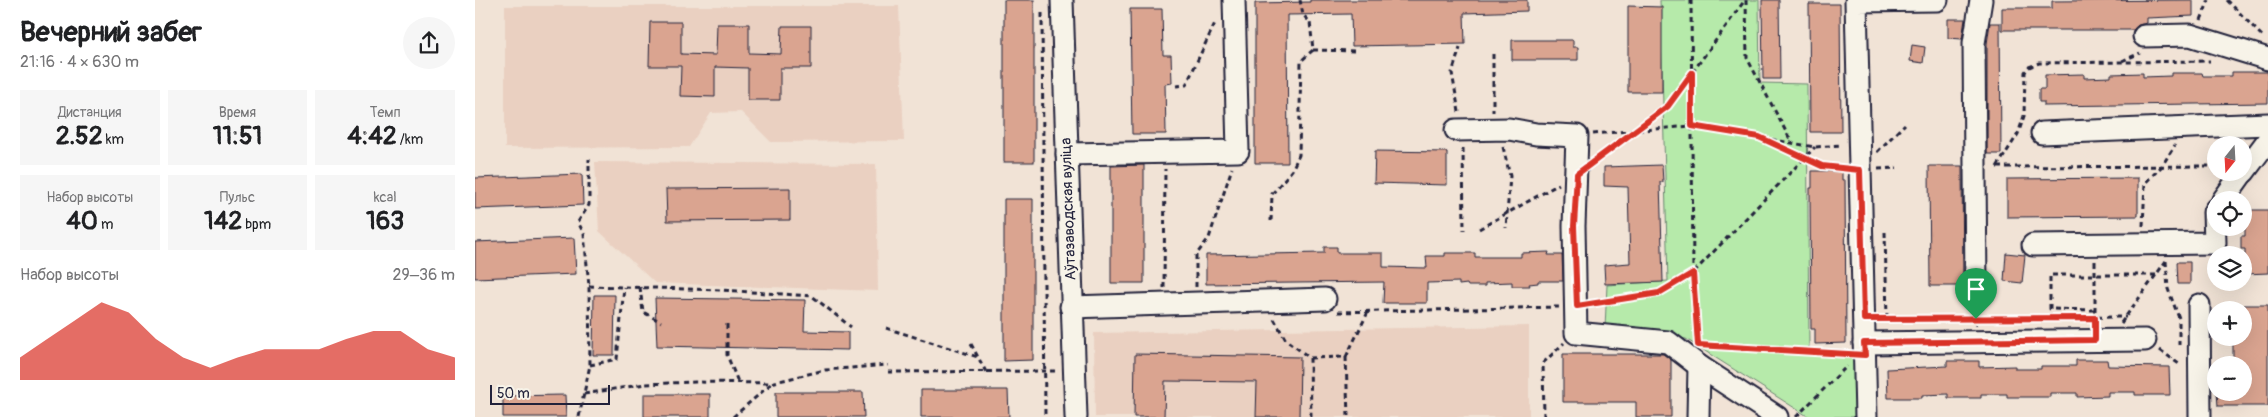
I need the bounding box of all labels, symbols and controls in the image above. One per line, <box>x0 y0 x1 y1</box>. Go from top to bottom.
text: Вечерний забег <box>20 15 202 50</box>
button: share <box>403 17 455 69</box>
text: 21:16 · 4 × 630 m <box>20 52 139 72</box>
text: Дистанция <box>58 104 122 121</box>
text: Время <box>219 104 256 121</box>
text: Темп <box>370 104 401 121</box>
text: 2.52 <box>56 121 103 152</box>
text: 11:51 <box>213 121 262 152</box>
text: 4:42 <box>347 121 397 152</box>
text: km <box>103 131 124 148</box>
text: /km <box>397 131 423 148</box>
north arrow <box>2207 136 2253 181</box>
map controls <box>2207 136 2252 401</box>
street label: Аўтазаводская вуліца <box>1057 137 1080 281</box>
text: Набор высоты <box>46 189 133 206</box>
text: Пульс <box>220 189 255 206</box>
text: kcal <box>374 189 397 206</box>
button: locate <box>2207 191 2252 236</box>
text: 40 <box>66 206 98 237</box>
text: 142 <box>204 206 242 237</box>
text: 163 <box>366 206 404 237</box>
text: m <box>98 216 113 233</box>
text: bpm <box>242 216 271 233</box>
button: layers <box>2207 246 2252 291</box>
text: Набор высоты <box>20 265 119 285</box>
text: 29–36 m <box>392 265 455 285</box>
pin <box>1955 268 1997 319</box>
icon: arrive <box>1962 275 1990 303</box>
button: + <box>2207 301 2252 346</box>
button: − <box>2207 356 2252 401</box>
scale bar <box>490 382 610 405</box>
text: 50 m <box>497 385 530 402</box>

